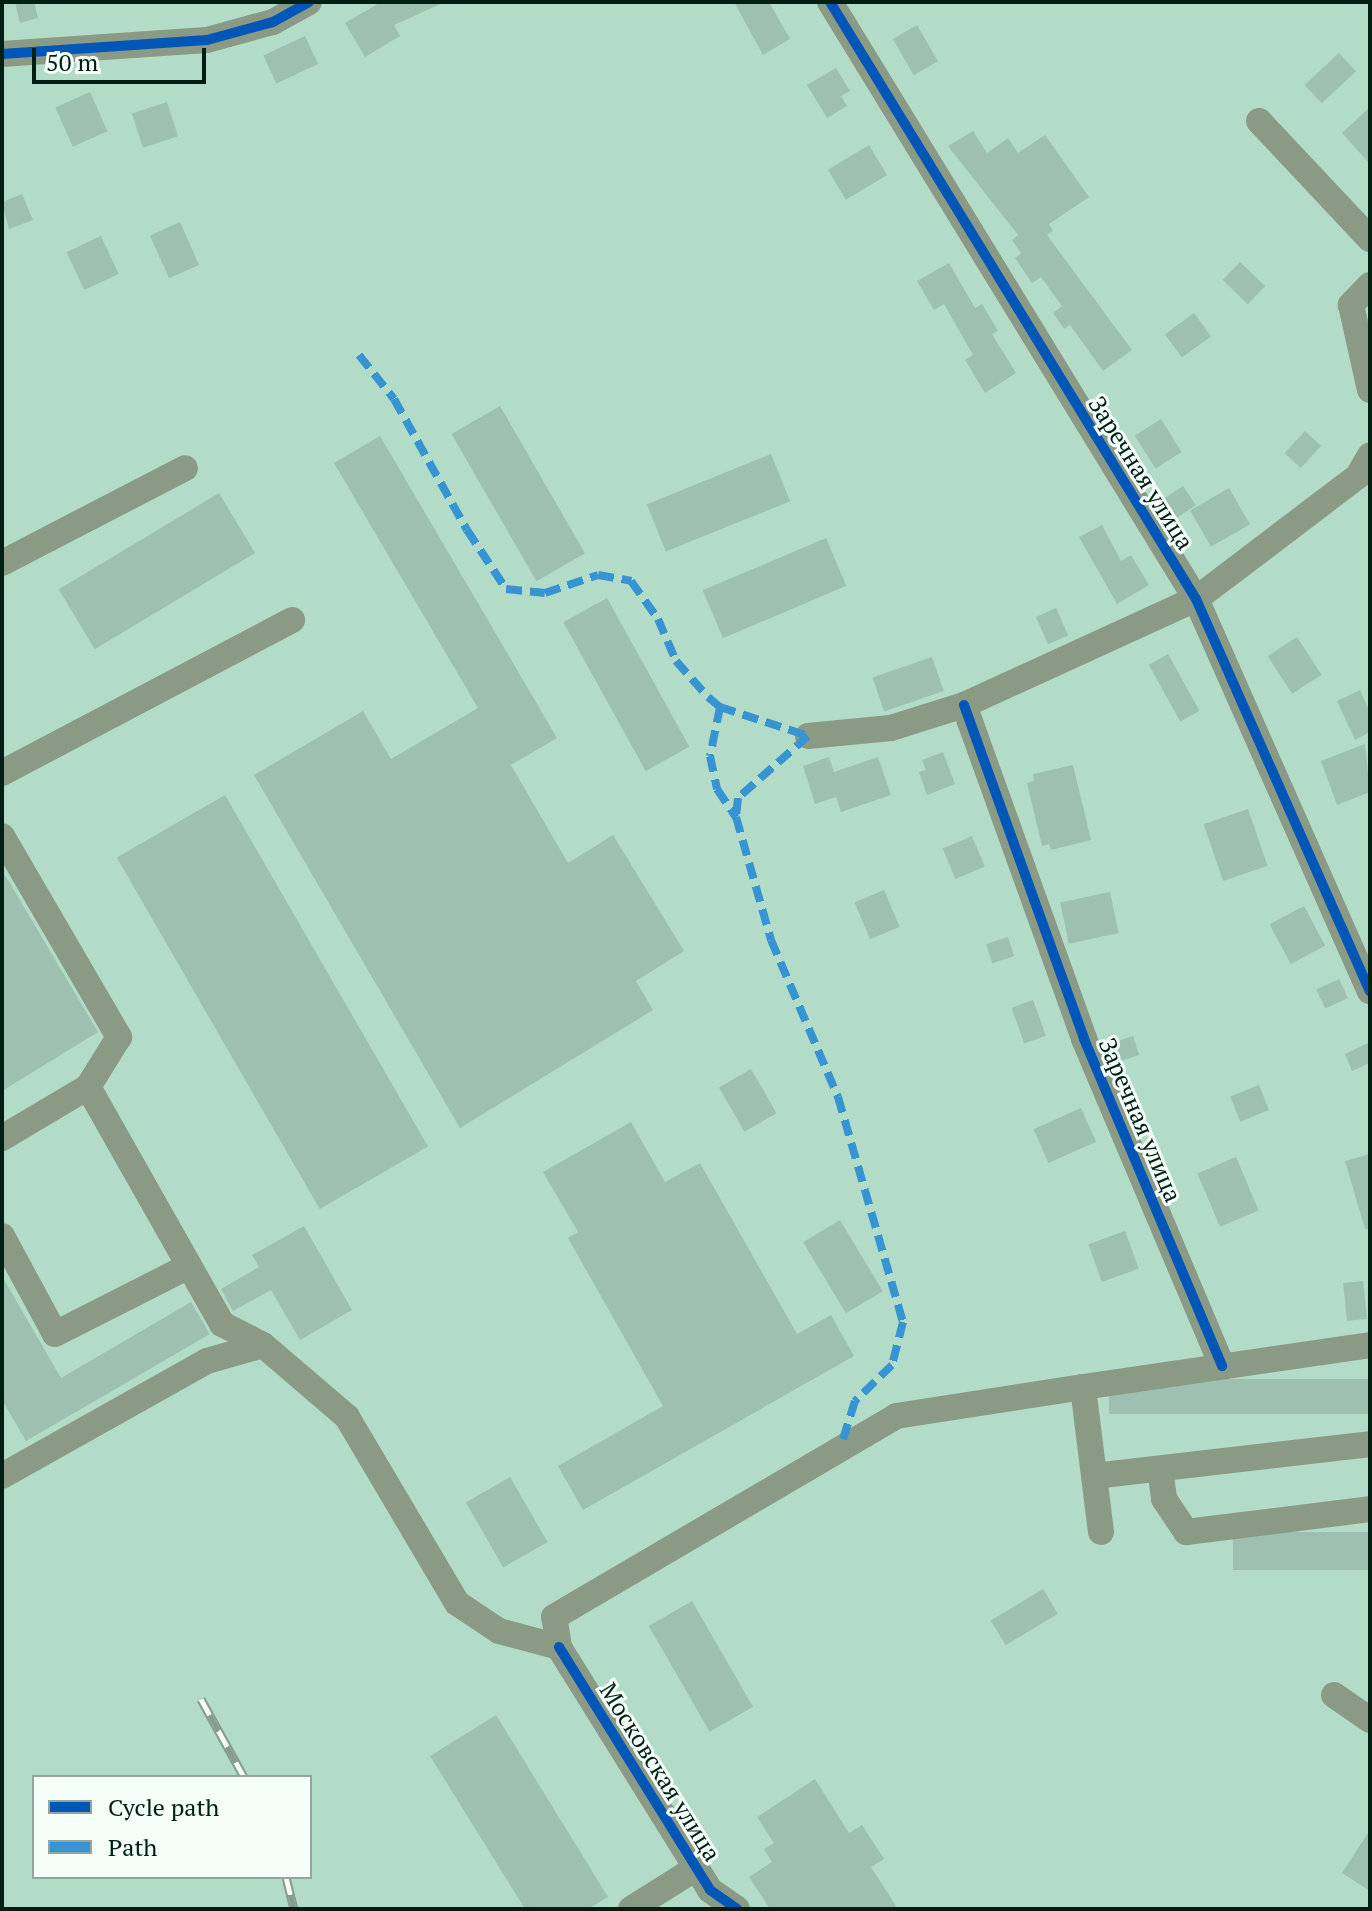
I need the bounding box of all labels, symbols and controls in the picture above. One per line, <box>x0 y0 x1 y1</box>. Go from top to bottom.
scale bar <box>36 32 210 82</box>
text: 50 m <box>46 46 98 78</box>
street label: Заречная улица <box>1082 391 1200 555</box>
street label: Заречная улица <box>1092 1034 1188 1206</box>
street label: Московская улица <box>594 1677 726 1867</box>
legend <box>32 1775 312 1879</box>
text: Cycle path <box>108 1791 219 1823</box>
text: Path <box>108 1831 157 1863</box>

